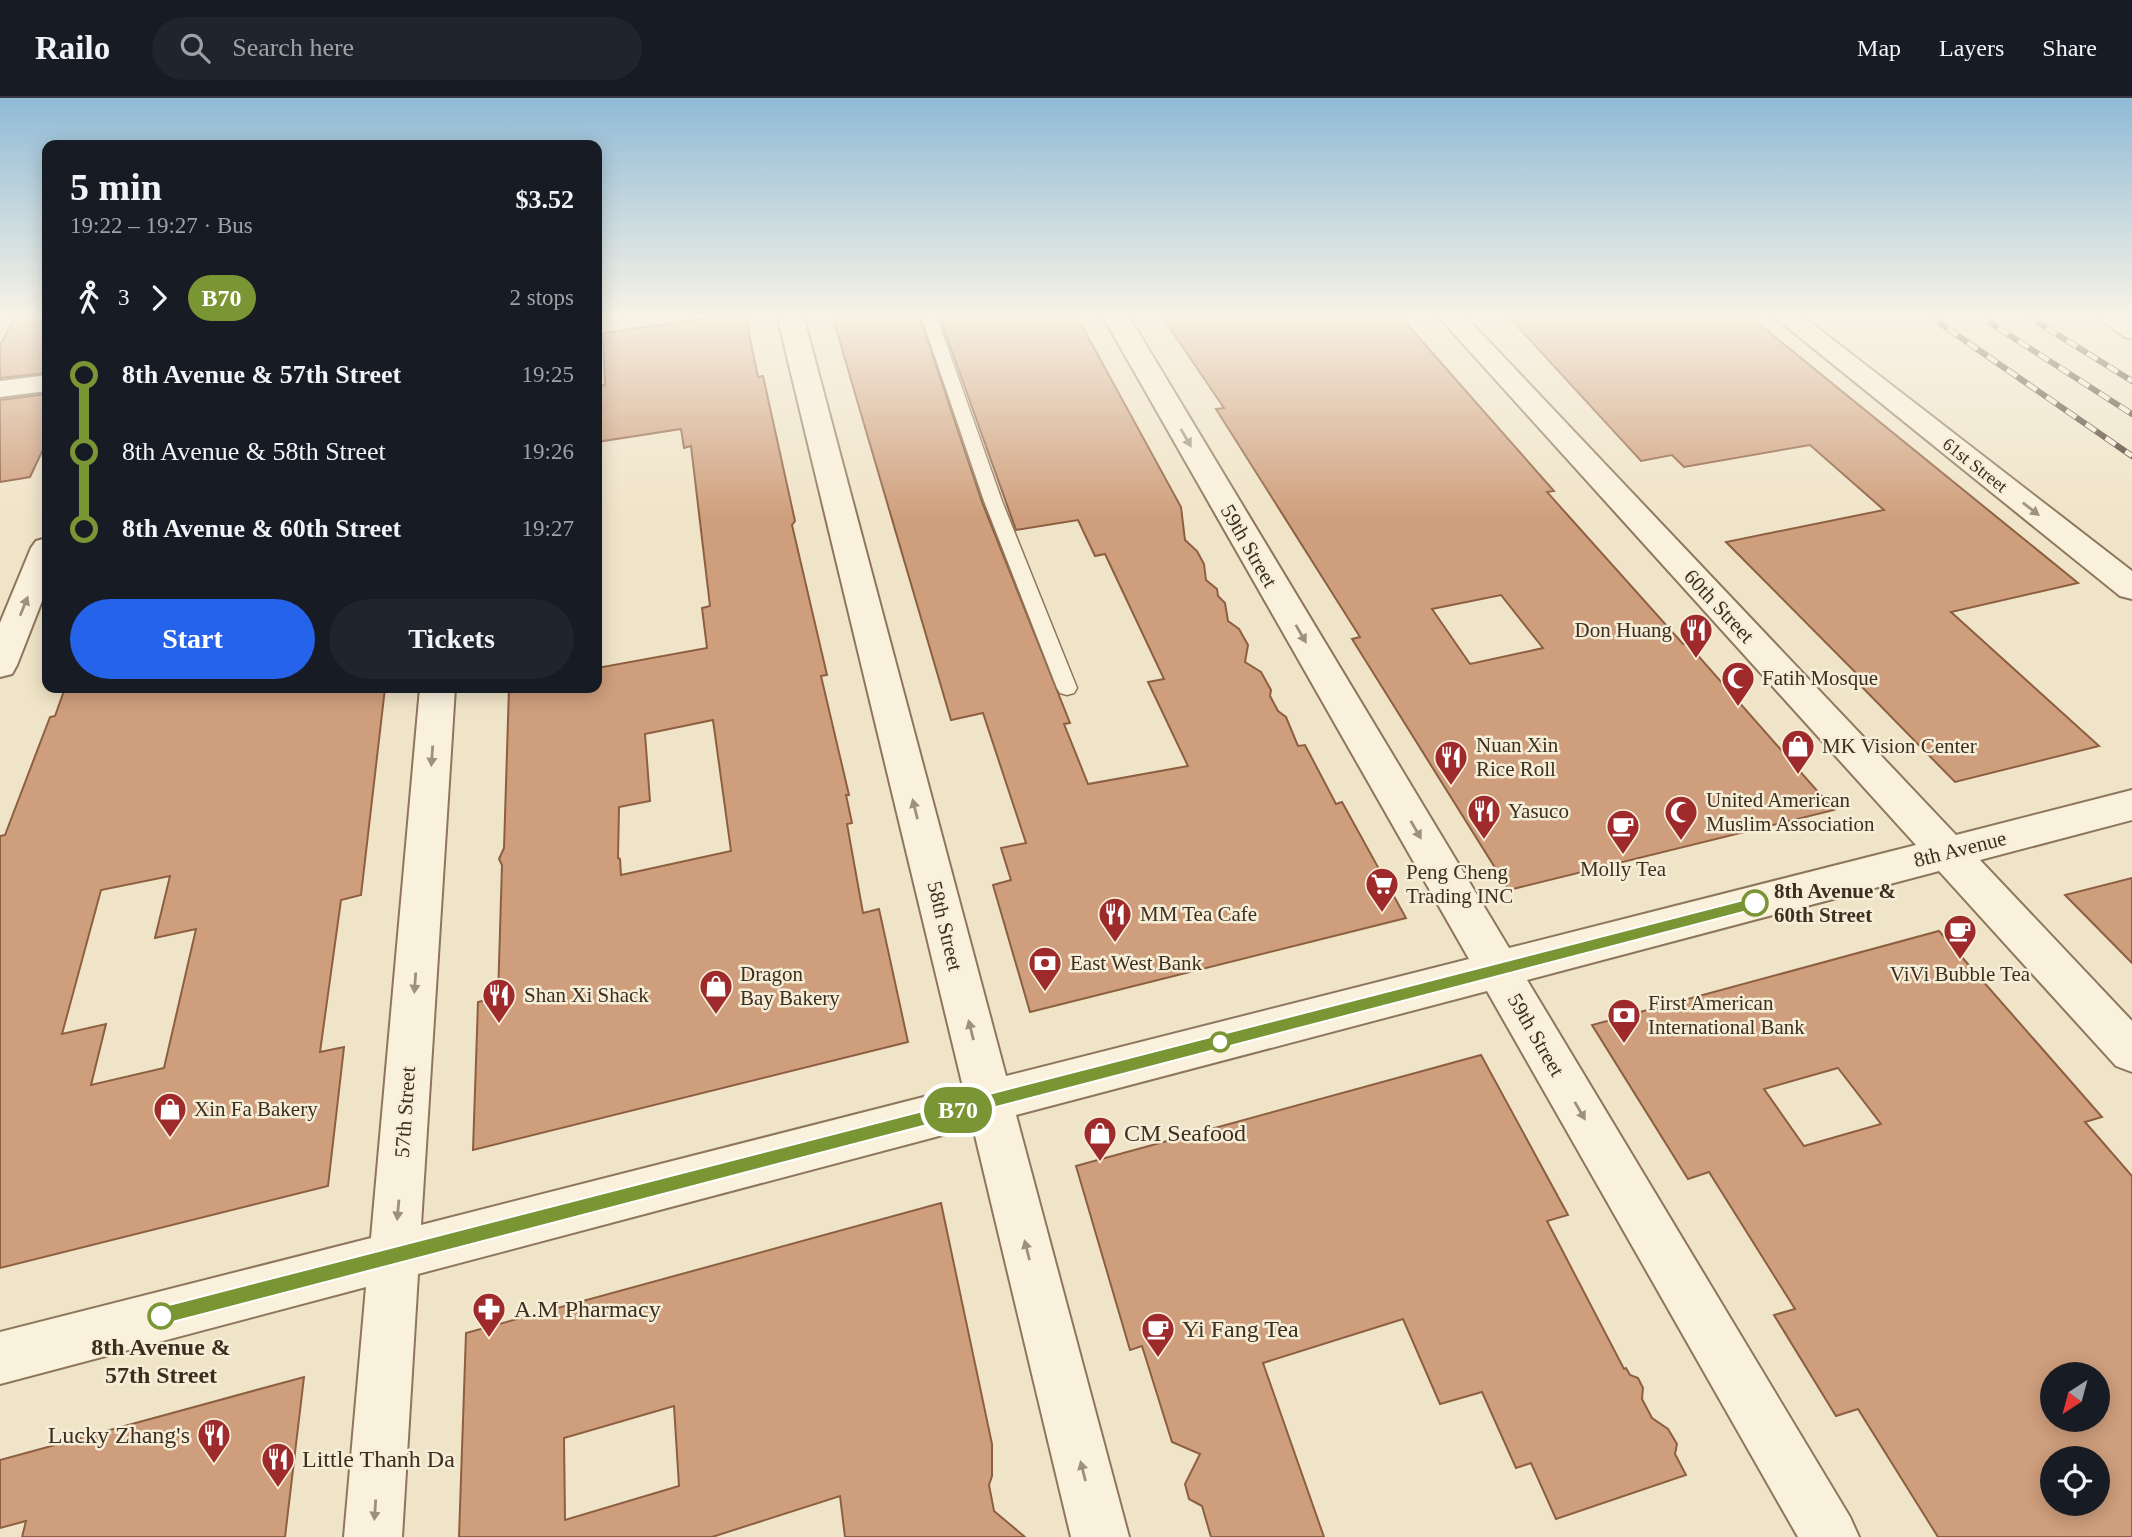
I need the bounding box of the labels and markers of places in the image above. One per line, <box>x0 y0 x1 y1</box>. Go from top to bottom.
restaurant icon: Don Huang <box>1677 611 1715 660</box>
place label: Don Huang <box>1575 618 1672 642</box>
mosque icon: Fatih Mosque <box>1719 659 1757 708</box>
place label: Fatih Mosque <box>1762 666 1878 690</box>
shop icon: MK Vision Center <box>1779 727 1817 776</box>
place label: Nuan Xin Rice Roll <box>1476 733 1559 781</box>
place label: MK Vision Center <box>1822 734 1977 758</box>
restaurant icon: Nuan Xin Rice Roll <box>1432 738 1470 787</box>
place label: United American Muslim Association <box>1706 788 1875 836</box>
restaurant icon: Yasuco <box>1465 792 1503 841</box>
mosque icon: United American Muslim Association <box>1662 793 1700 842</box>
place label: Yasuco <box>1508 799 1569 823</box>
cafe icon: Molly Tea <box>1604 807 1642 856</box>
place label: Molly Tea <box>1580 857 1667 881</box>
place label: Peng Cheng Trading INC <box>1406 860 1513 908</box>
supermarket icon: Peng Cheng Trading INC <box>1363 865 1401 914</box>
place label: 8th Avenue & 60th Street <box>1774 879 1896 927</box>
marker: 8th Avenue & 60th Street <box>1742 890 1768 916</box>
restaurant icon: MM Tea Cafe <box>1096 895 1134 944</box>
place label: MM Tea Cafe <box>1140 902 1257 926</box>
cafe icon: ViVi Bubble Tea <box>1941 912 1979 961</box>
bank icon: East West Bank <box>1026 944 1064 993</box>
place label: East West Bank <box>1070 951 1203 975</box>
place label: Dragon Bay Bakery <box>740 962 840 1010</box>
place label: ViVi Bubble Tea <box>1890 962 2031 986</box>
shop icon: Dragon Bay Bakery <box>697 967 735 1016</box>
restaurant icon: Shan Xi Shack <box>480 976 518 1025</box>
place label: Shan Xi Shack <box>524 983 649 1007</box>
place label: First American International Bank <box>1648 991 1805 1039</box>
bank icon: First American International Bank <box>1605 996 1643 1045</box>
unlabelled marker <box>1210 1032 1230 1052</box>
shop icon: Xin Fa Bakery <box>151 1090 189 1139</box>
place label: Xin Fa Bakery <box>194 1097 318 1121</box>
shop icon: CM Seafood <box>1081 1114 1119 1163</box>
place label: CM Seafood <box>1124 1120 1246 1146</box>
pharmacy icon: A.M Pharmacy <box>470 1290 508 1339</box>
place label: A.M Pharmacy <box>514 1296 661 1322</box>
marker: 8th Avenue & 57th Street <box>148 1303 174 1329</box>
cafe icon: Yi Fang Tea <box>1139 1310 1177 1359</box>
place label: Yi Fang Tea <box>1182 1316 1299 1342</box>
place label: 8th Avenue & 57th Street <box>91 1334 231 1388</box>
restaurant icon: Lucky Zhang's <box>195 1416 233 1465</box>
place label: Lucky Zhang's <box>48 1422 190 1448</box>
restaurant icon: Little Thanh Da <box>259 1440 297 1489</box>
place label: Little Thanh Da <box>302 1446 455 1472</box>

